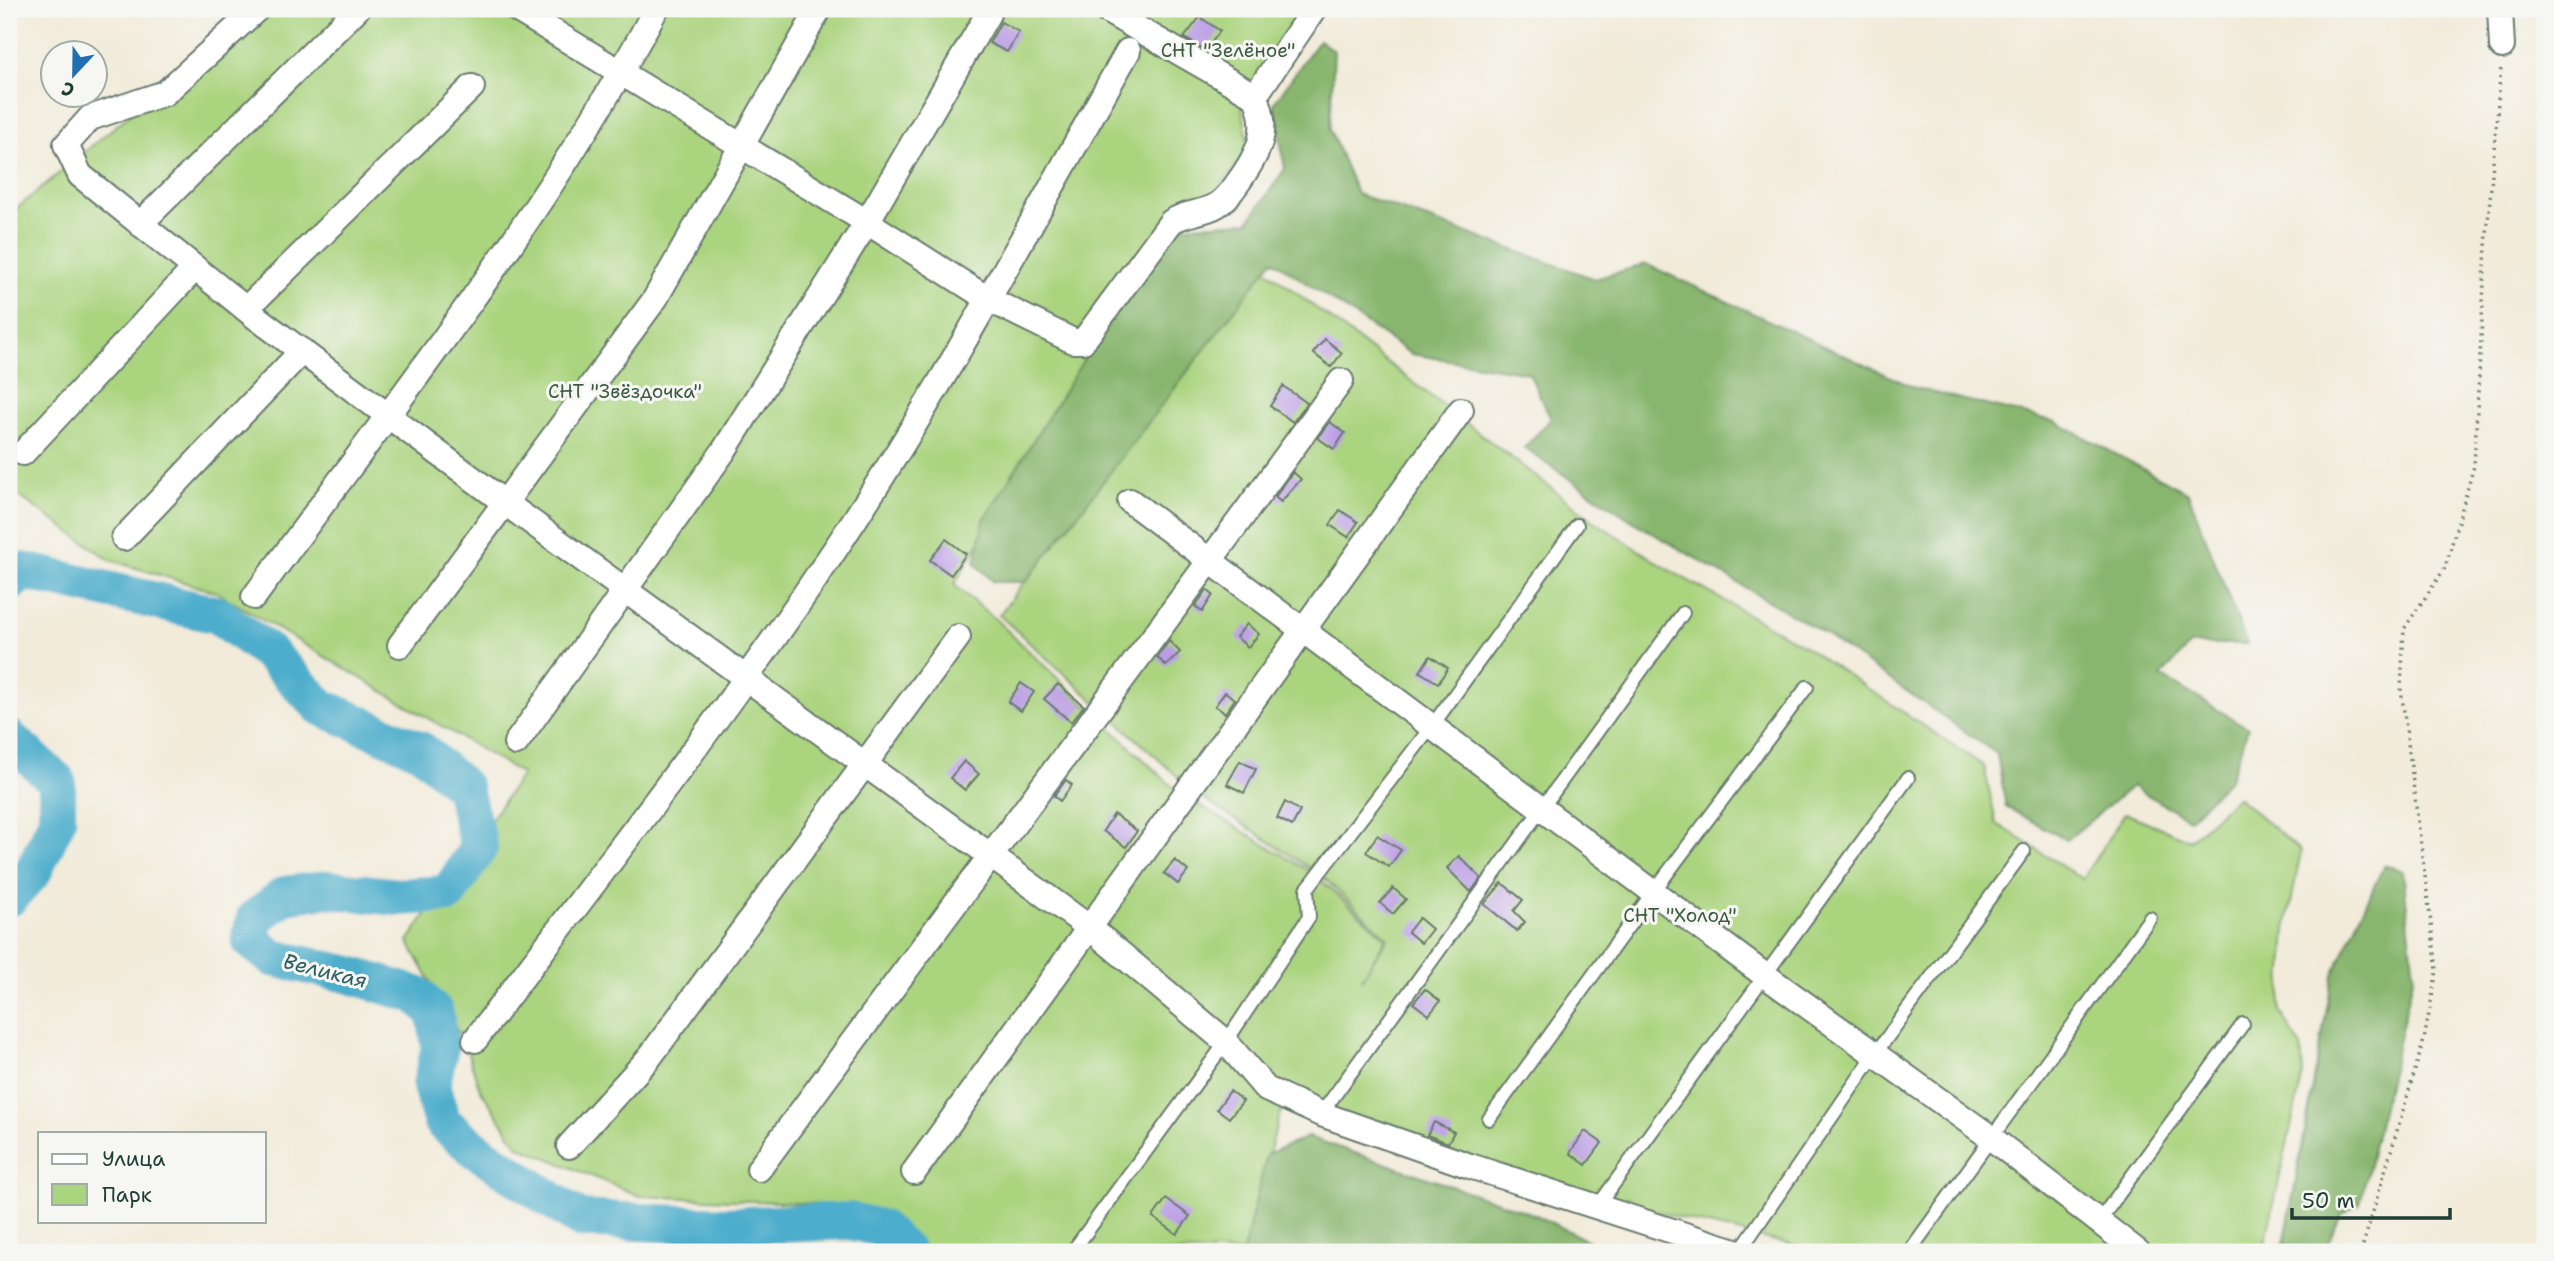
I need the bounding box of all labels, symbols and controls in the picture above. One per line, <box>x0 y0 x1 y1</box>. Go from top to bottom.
north arrow <box>38 38 108 108</box>
park label: СНТ "Зелёное" <box>1161 38 1295 63</box>
text: С <box>58 76 78 103</box>
park label: СНТ "Звёздочка" <box>548 379 702 404</box>
park label: СНТ "Холод" <box>1623 903 1737 928</box>
water label: Великая <box>280 947 370 995</box>
legend <box>38 1132 266 1222</box>
text: Улица <box>102 1145 165 1173</box>
scale bar <box>2292 1177 2449 1221</box>
text: Парк <box>102 1181 152 1209</box>
text: 50 m <box>2302 1187 2355 1215</box>

